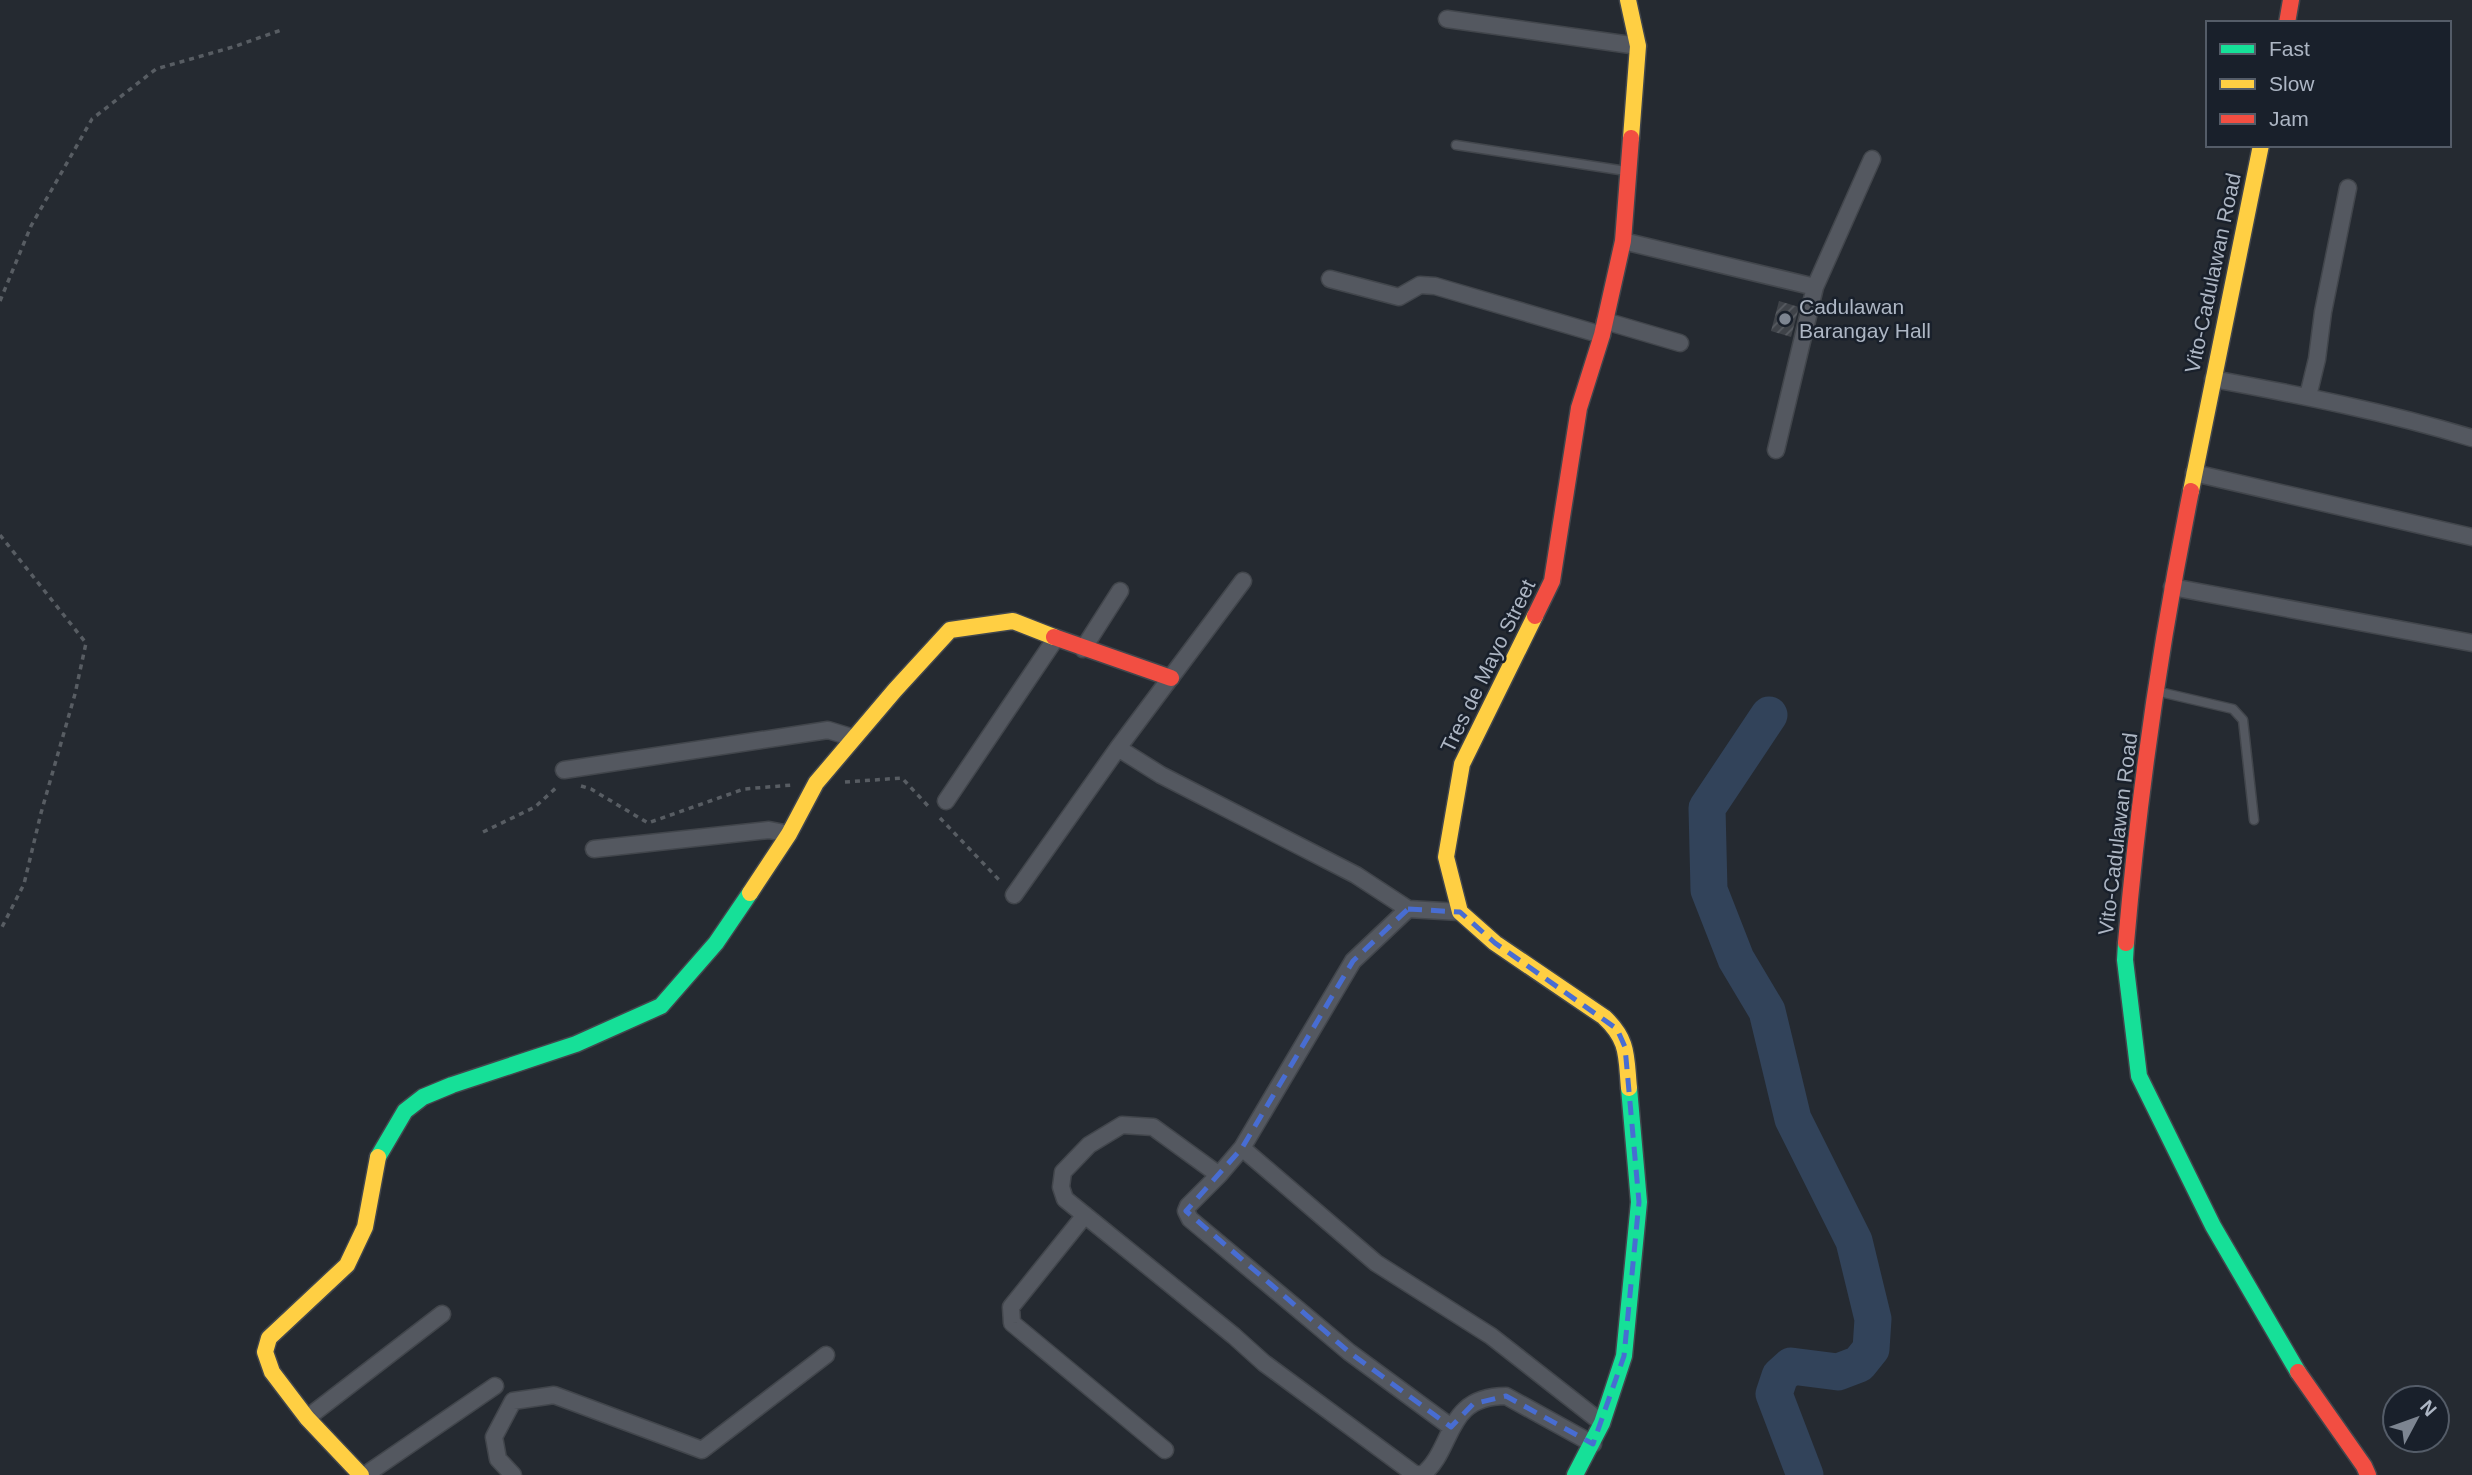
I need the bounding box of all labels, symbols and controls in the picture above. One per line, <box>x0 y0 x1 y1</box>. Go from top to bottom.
legend <box>2206 21 2451 147</box>
text: Fast <box>2269 37 2310 60</box>
text: Slow <box>2269 72 2315 95</box>
text: Jam <box>2269 107 2309 130</box>
street label: Vito-Cadulawan Road <box>2180 171 2245 375</box>
place label: Cadulawan Barangay Hall <box>1799 295 1931 342</box>
marker: Cadulawan Barangay Hall <box>1777 311 1793 327</box>
street label: Tres de Mayo Street <box>1436 575 1539 756</box>
street label: Vito-Cadulawan Road <box>2094 731 2141 937</box>
north arrow <box>2381 1384 2451 1454</box>
text: N <box>2416 1396 2441 1420</box>

